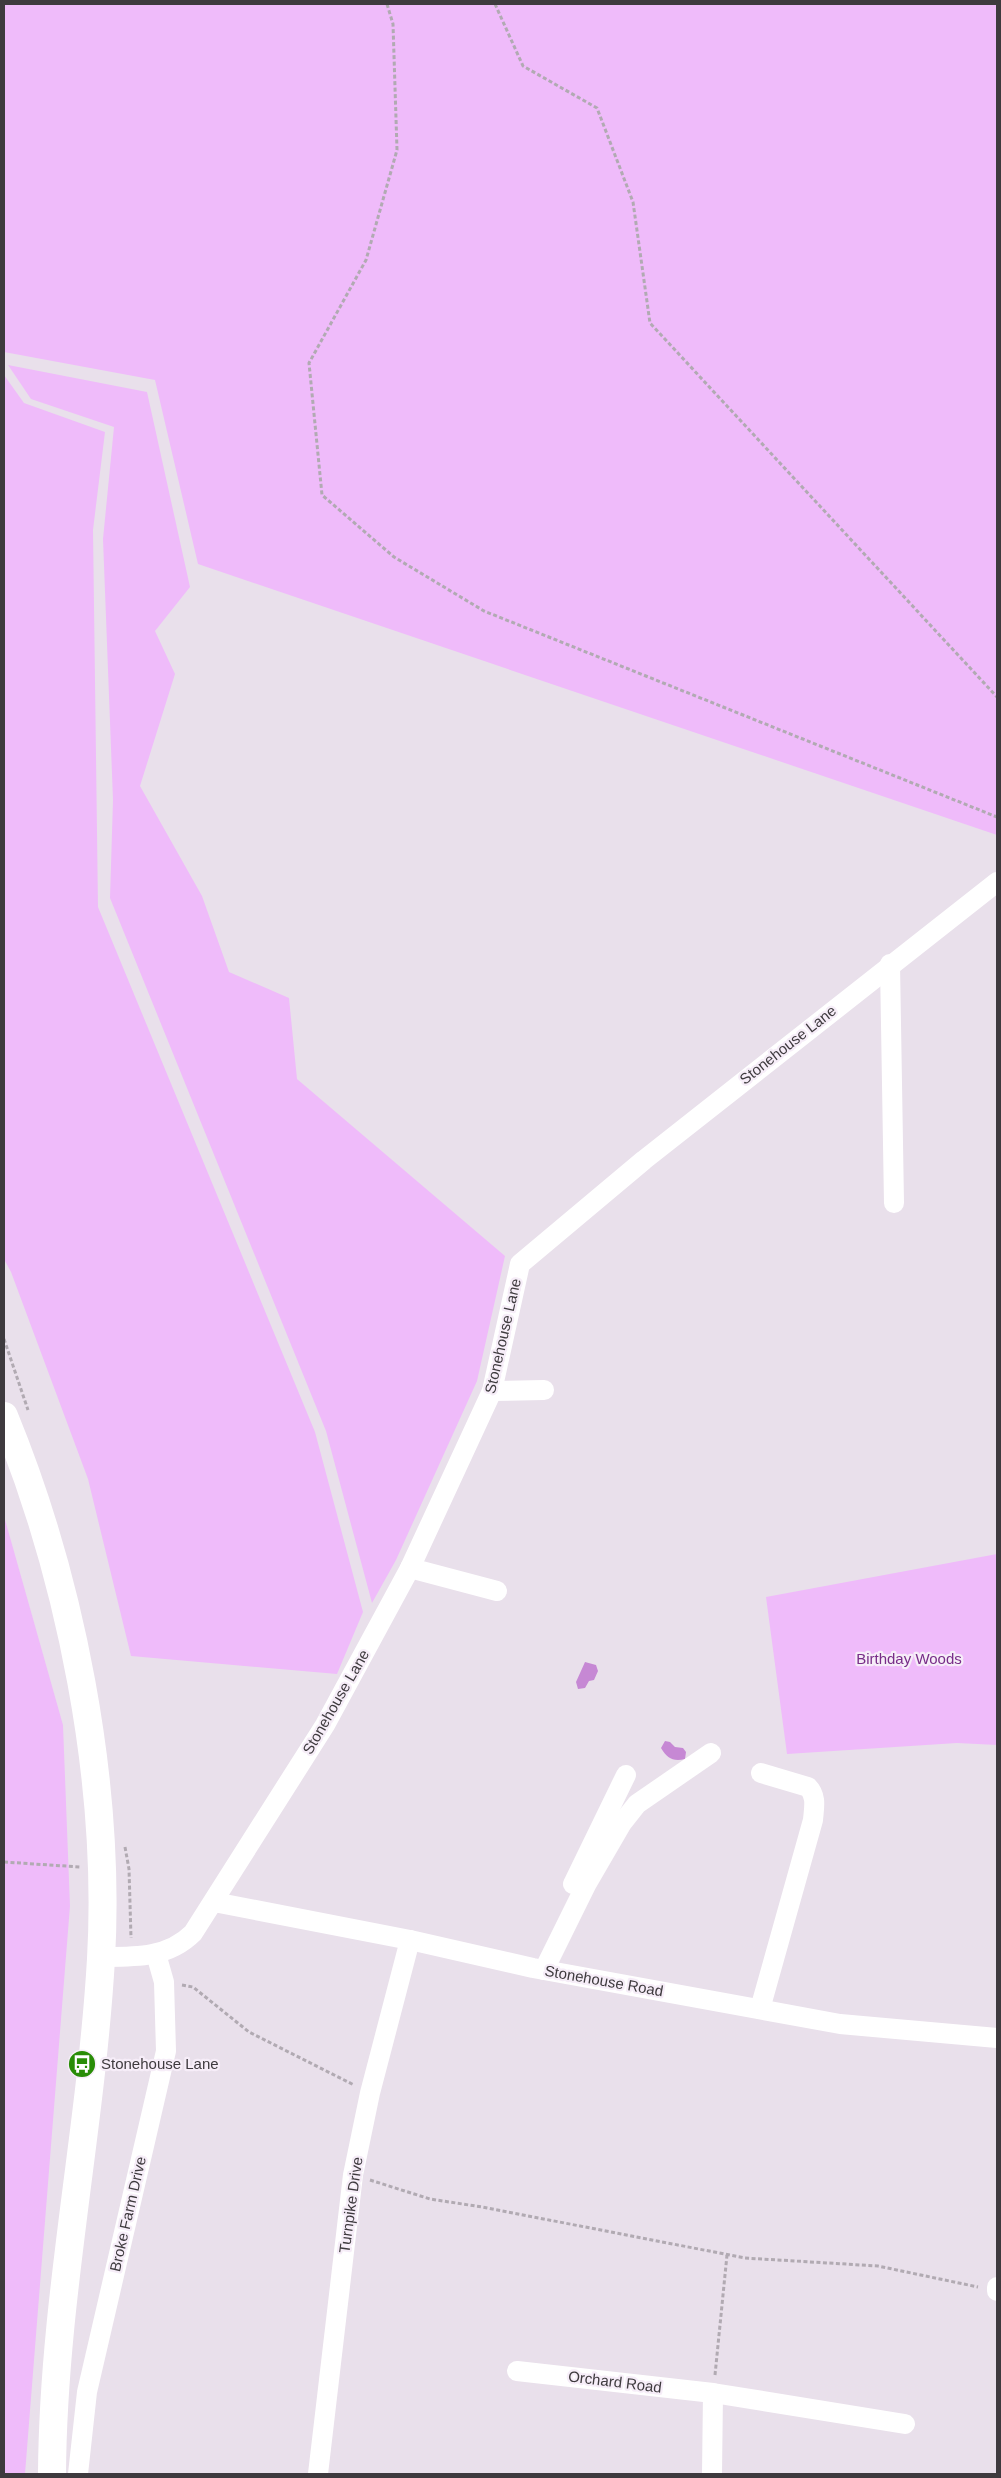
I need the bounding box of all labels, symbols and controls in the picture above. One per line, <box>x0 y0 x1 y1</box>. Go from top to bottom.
street label: Stonehouse Lane <box>736 1002 839 1088</box>
street label: Stonehouse Lane <box>481 1277 524 1395</box>
street label: Stonehouse Lane <box>299 1647 372 1757</box>
park label: Birthday Woods <box>856 1650 962 1667</box>
street label: Stonehouse Road <box>543 1962 665 1999</box>
bus stop icon: Stonehouse Lane <box>67 2049 97 2079</box>
place label: Stonehouse Lane <box>101 2055 219 2072</box>
street label: Broke Farm Drive <box>106 2155 149 2273</box>
street label: Turnpike Drive <box>335 2156 366 2254</box>
street label: Orchard Road <box>567 2367 663 2396</box>

